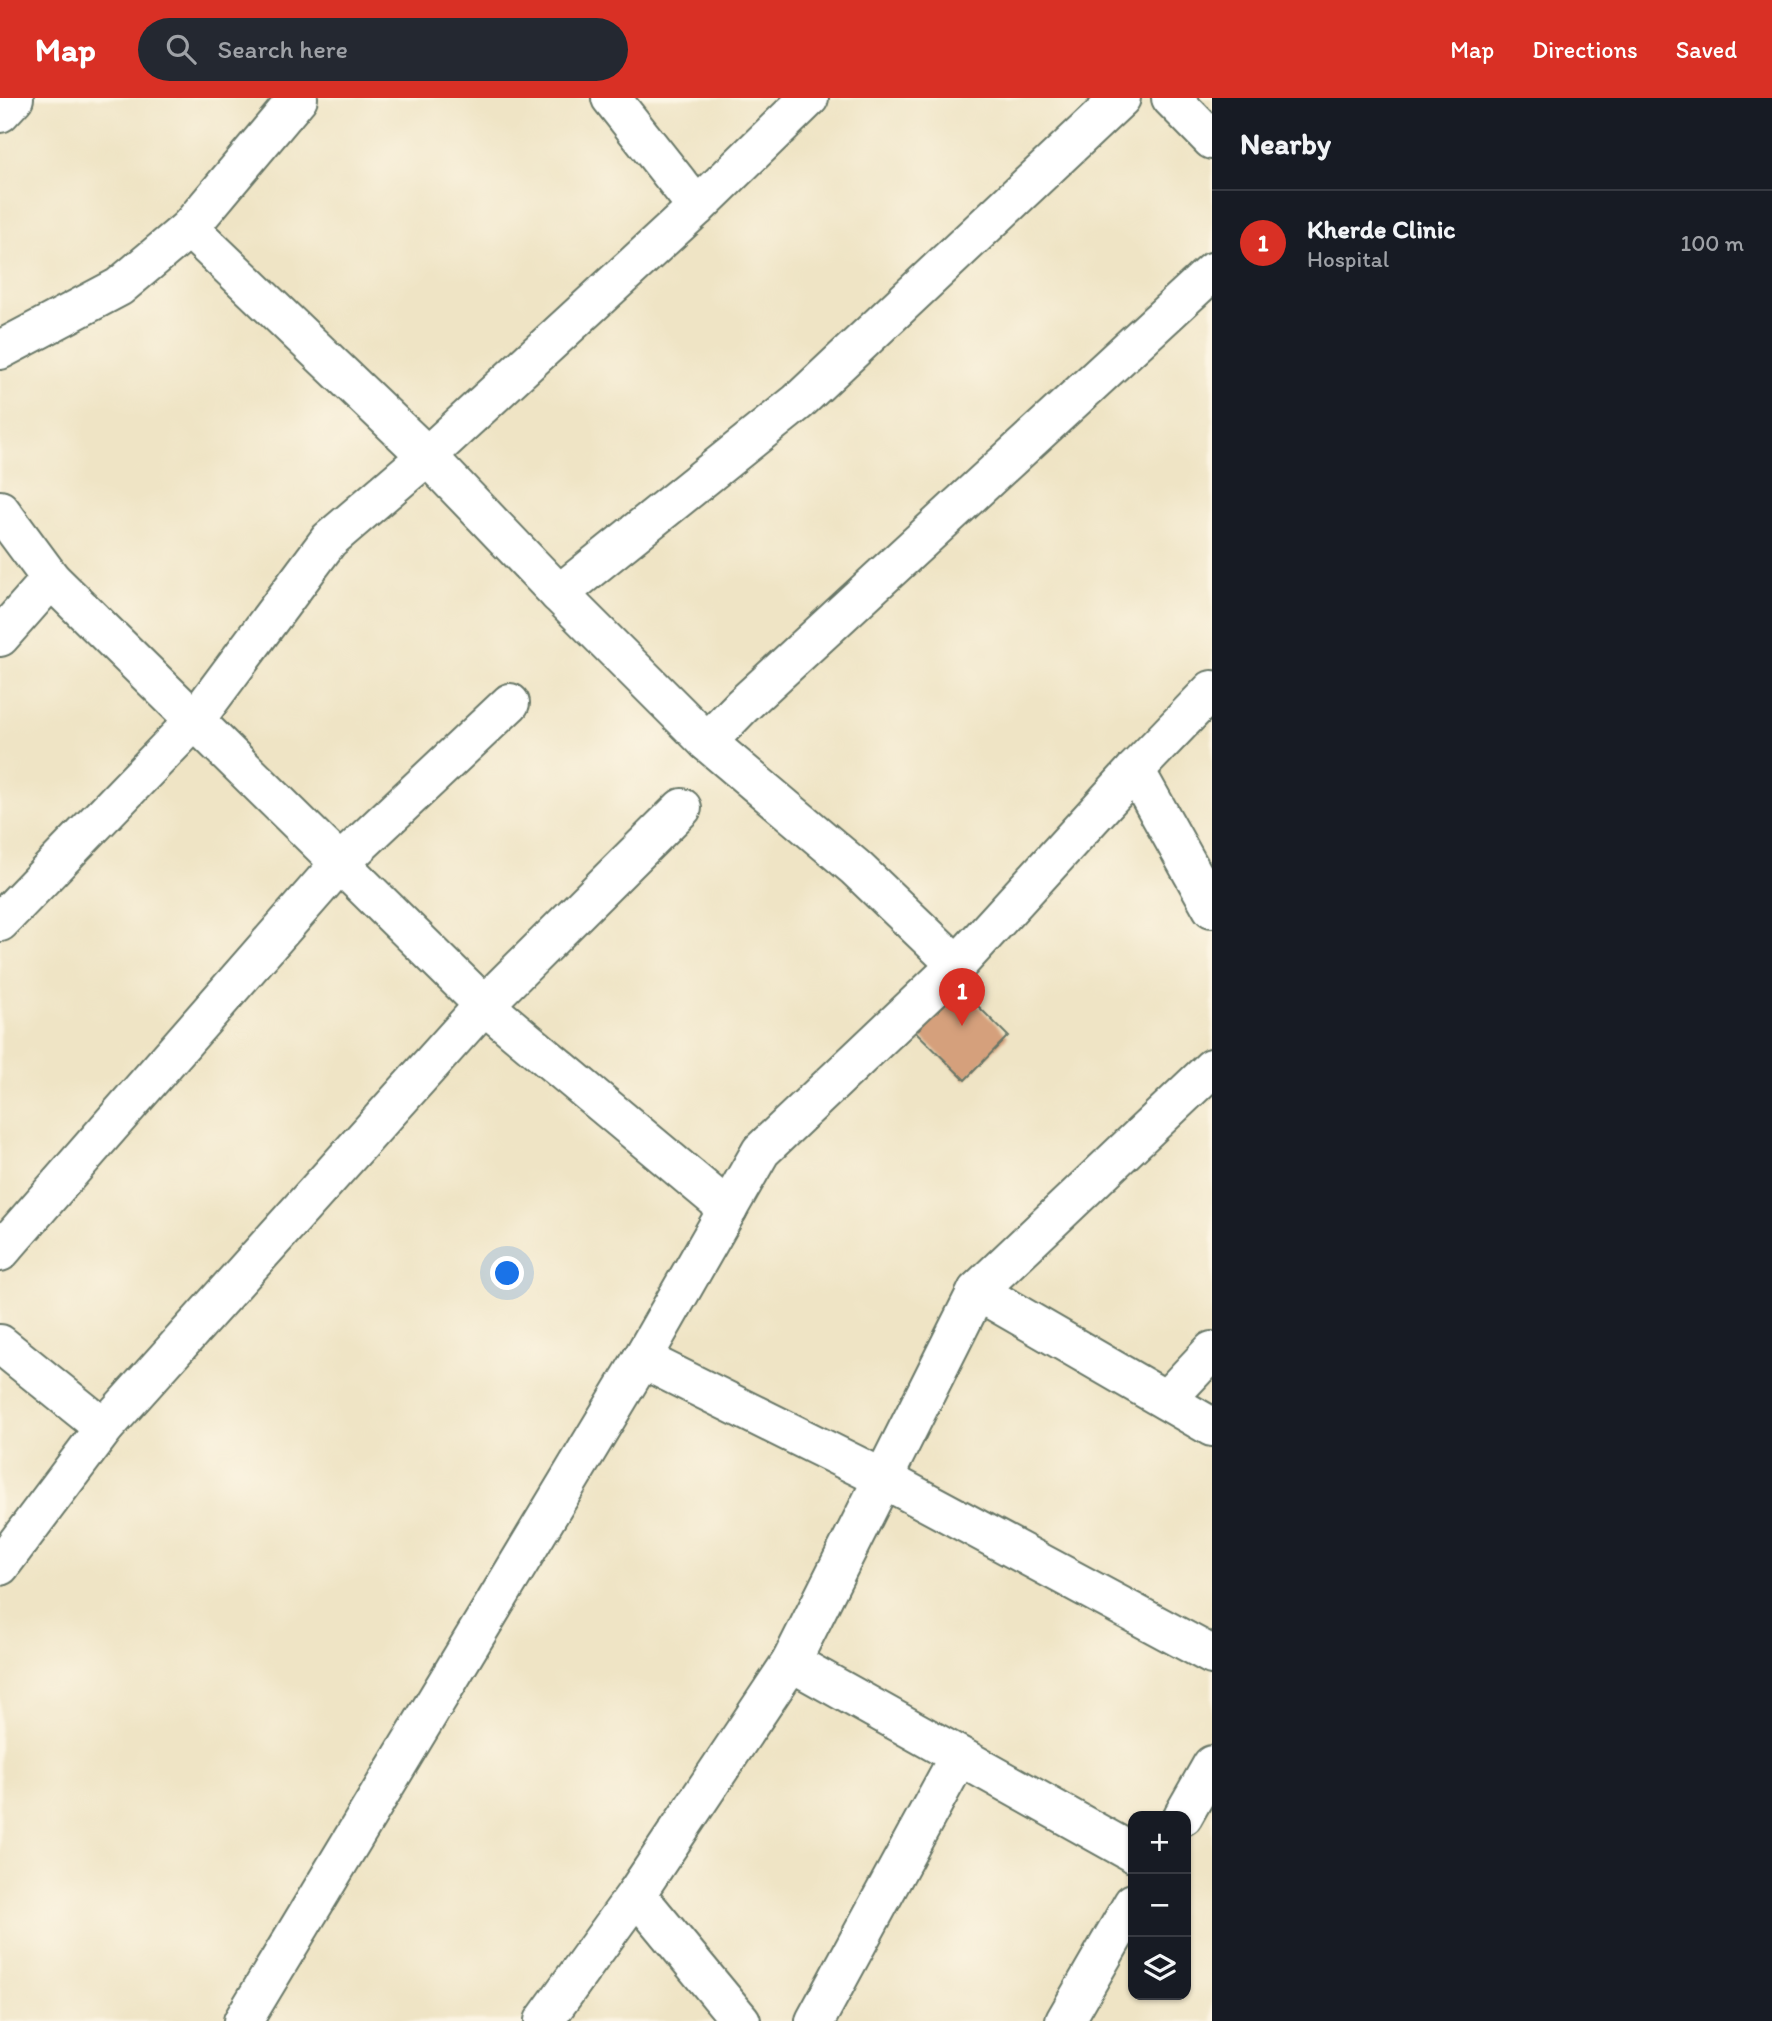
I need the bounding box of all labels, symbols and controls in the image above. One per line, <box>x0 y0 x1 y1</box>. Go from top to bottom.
search box <box>138 18 628 81</box>
text: Map <box>35 30 96 69</box>
icon: search <box>162 30 200 68</box>
text: Search here <box>218 33 348 65</box>
text: Map <box>1450 35 1494 64</box>
text: Directions <box>1532 35 1638 64</box>
text: Saved <box>1676 35 1737 64</box>
text: Nearby <box>1240 125 1331 162</box>
text: Kherde Clinic <box>1307 213 1456 245</box>
text: 1 <box>1258 229 1268 257</box>
text: 100 m <box>1680 229 1744 257</box>
text: Hospital <box>1307 245 1389 273</box>
pin: 1 <box>939 968 985 1026</box>
your location <box>490 1256 524 1290</box>
map controls <box>1128 1811 1191 2000</box>
button: + <box>1128 1811 1191 1874</box>
button: − <box>1128 1874 1191 1937</box>
button: layers <box>1128 1937 1191 2000</box>

